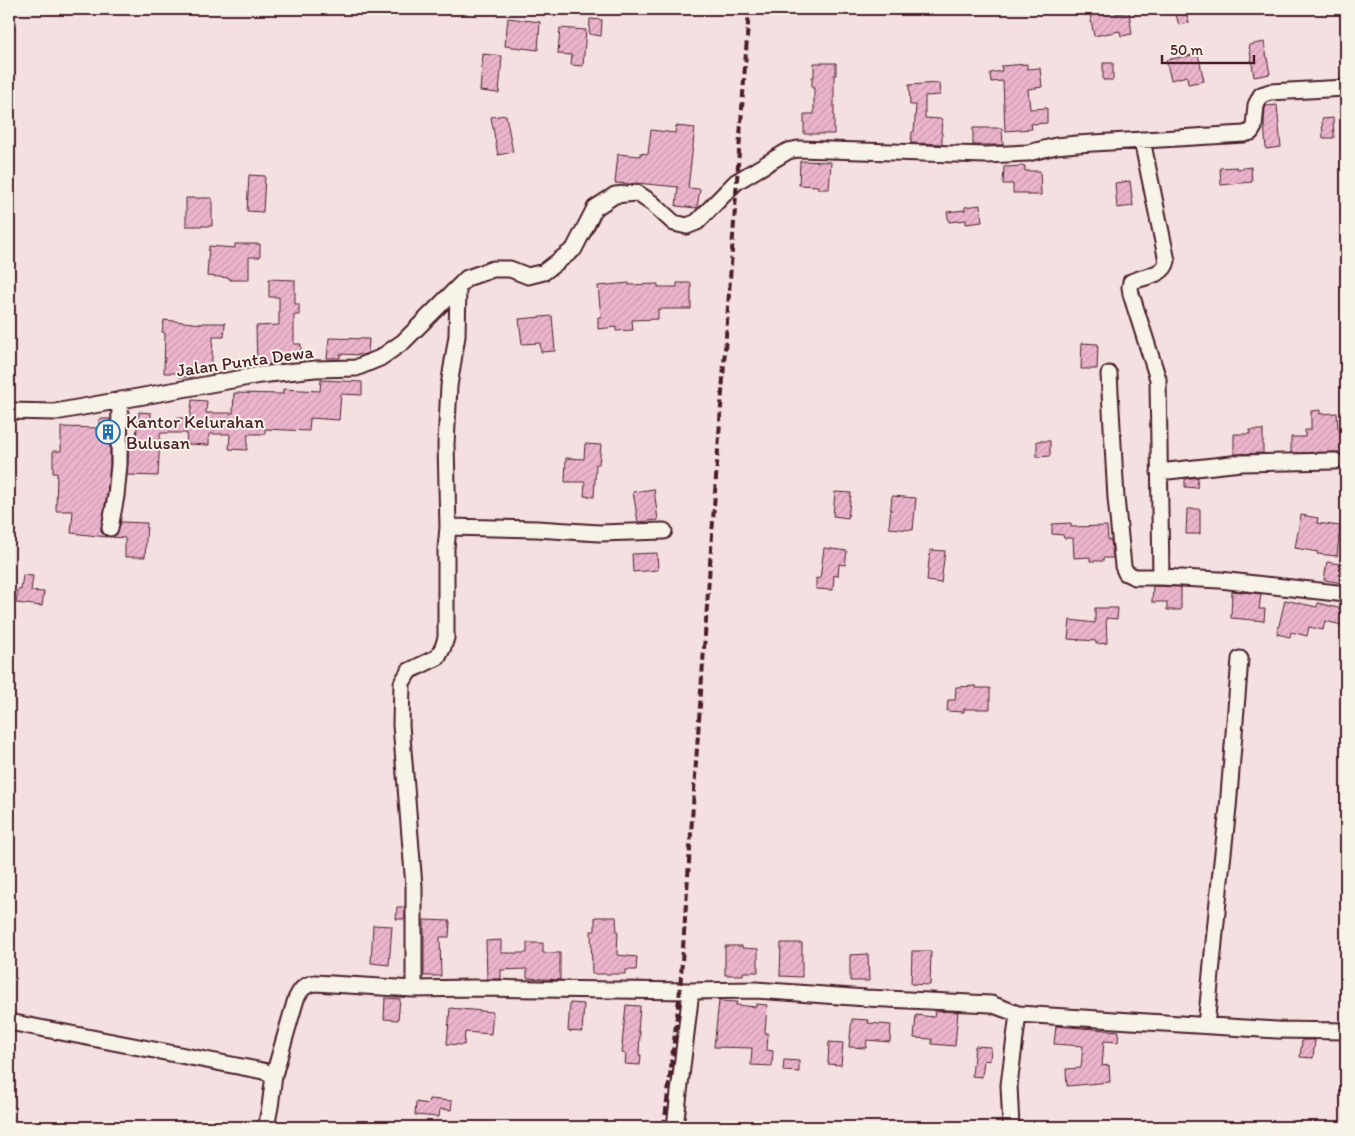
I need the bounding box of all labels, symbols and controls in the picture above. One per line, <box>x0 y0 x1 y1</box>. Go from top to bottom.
scale bar <box>1162 32 1255 64</box>
text: 50 m <box>1170 41 1203 59</box>
street label: Jalan Punta Dewa <box>175 340 316 382</box>
place label: Kantor Kelurahan Bulusan <box>126 411 264 454</box>
building icon: Kantor Kelurahan Bulusan <box>95 419 121 445</box>

